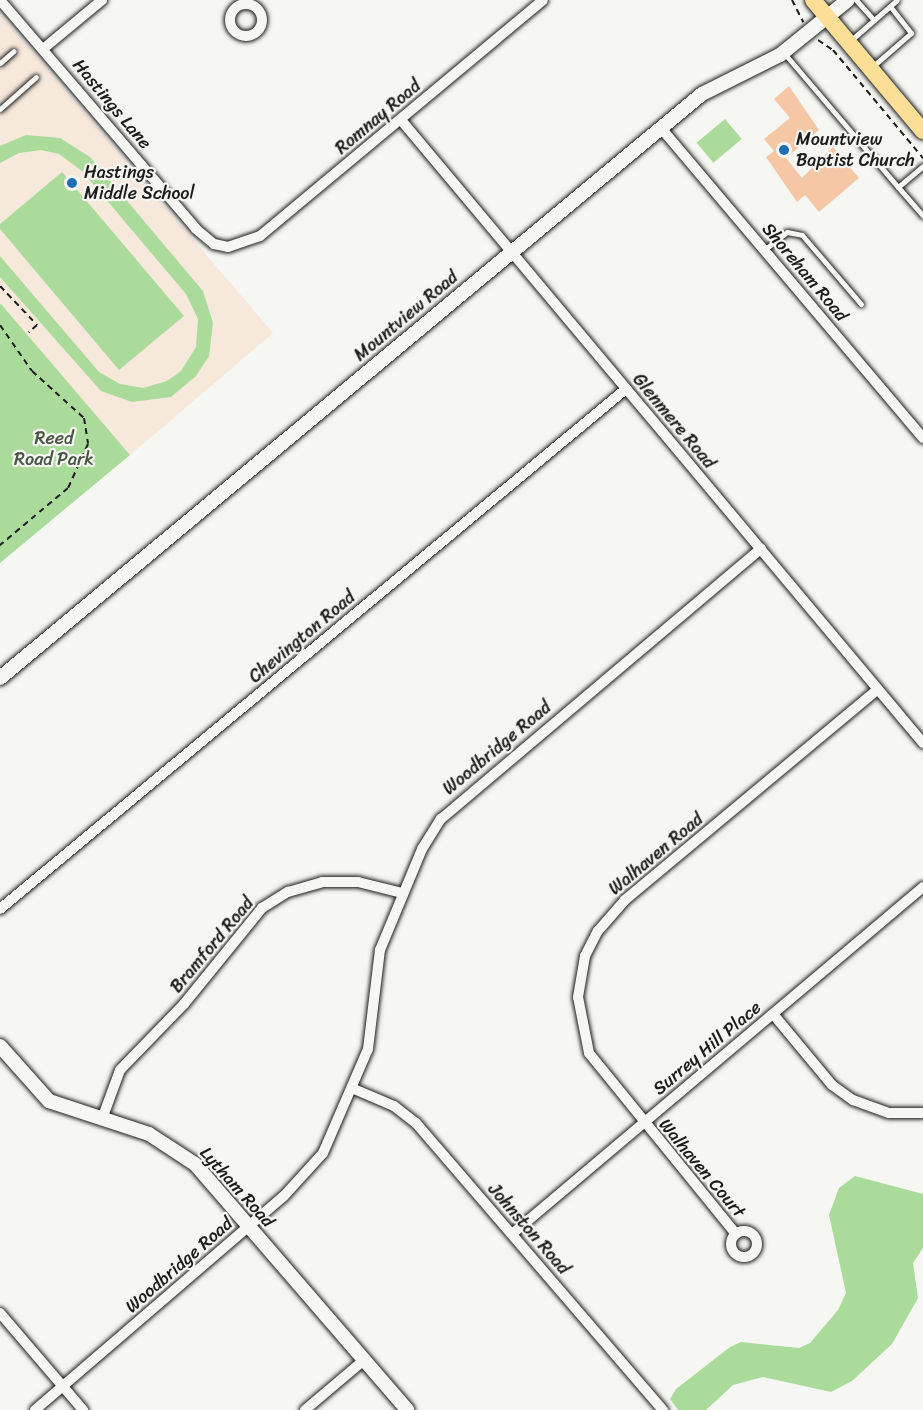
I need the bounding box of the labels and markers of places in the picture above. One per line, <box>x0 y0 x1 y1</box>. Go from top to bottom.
place label: Mountview Baptist Church <box>796 129 915 172</box>
marker: Mountview Baptist Church <box>777 143 791 157</box>
place label: Hastings Middle School <box>84 162 195 204</box>
marker: Hastings Middle School <box>65 176 79 190</box>

